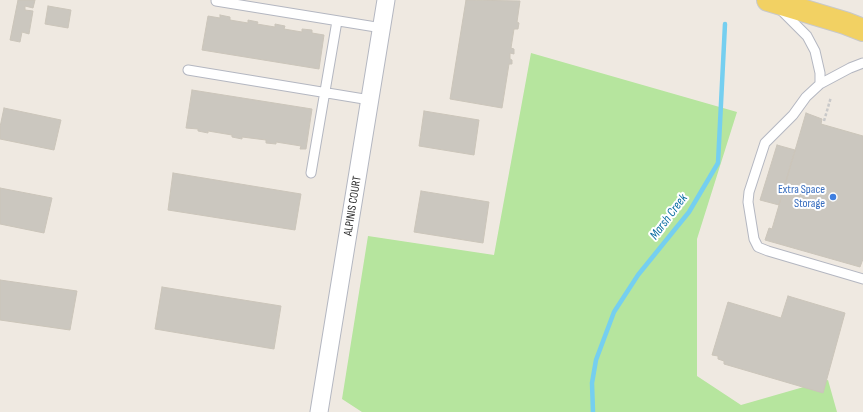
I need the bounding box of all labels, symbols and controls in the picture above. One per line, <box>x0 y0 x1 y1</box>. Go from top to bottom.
street label: ALPINIS COURT <box>341 175 365 237</box>
place label: Extra Space Storage <box>778 183 825 211</box>
water label: Marsh Creek <box>647 191 691 243</box>
marker: Extra Space Storage <box>828 192 838 202</box>

